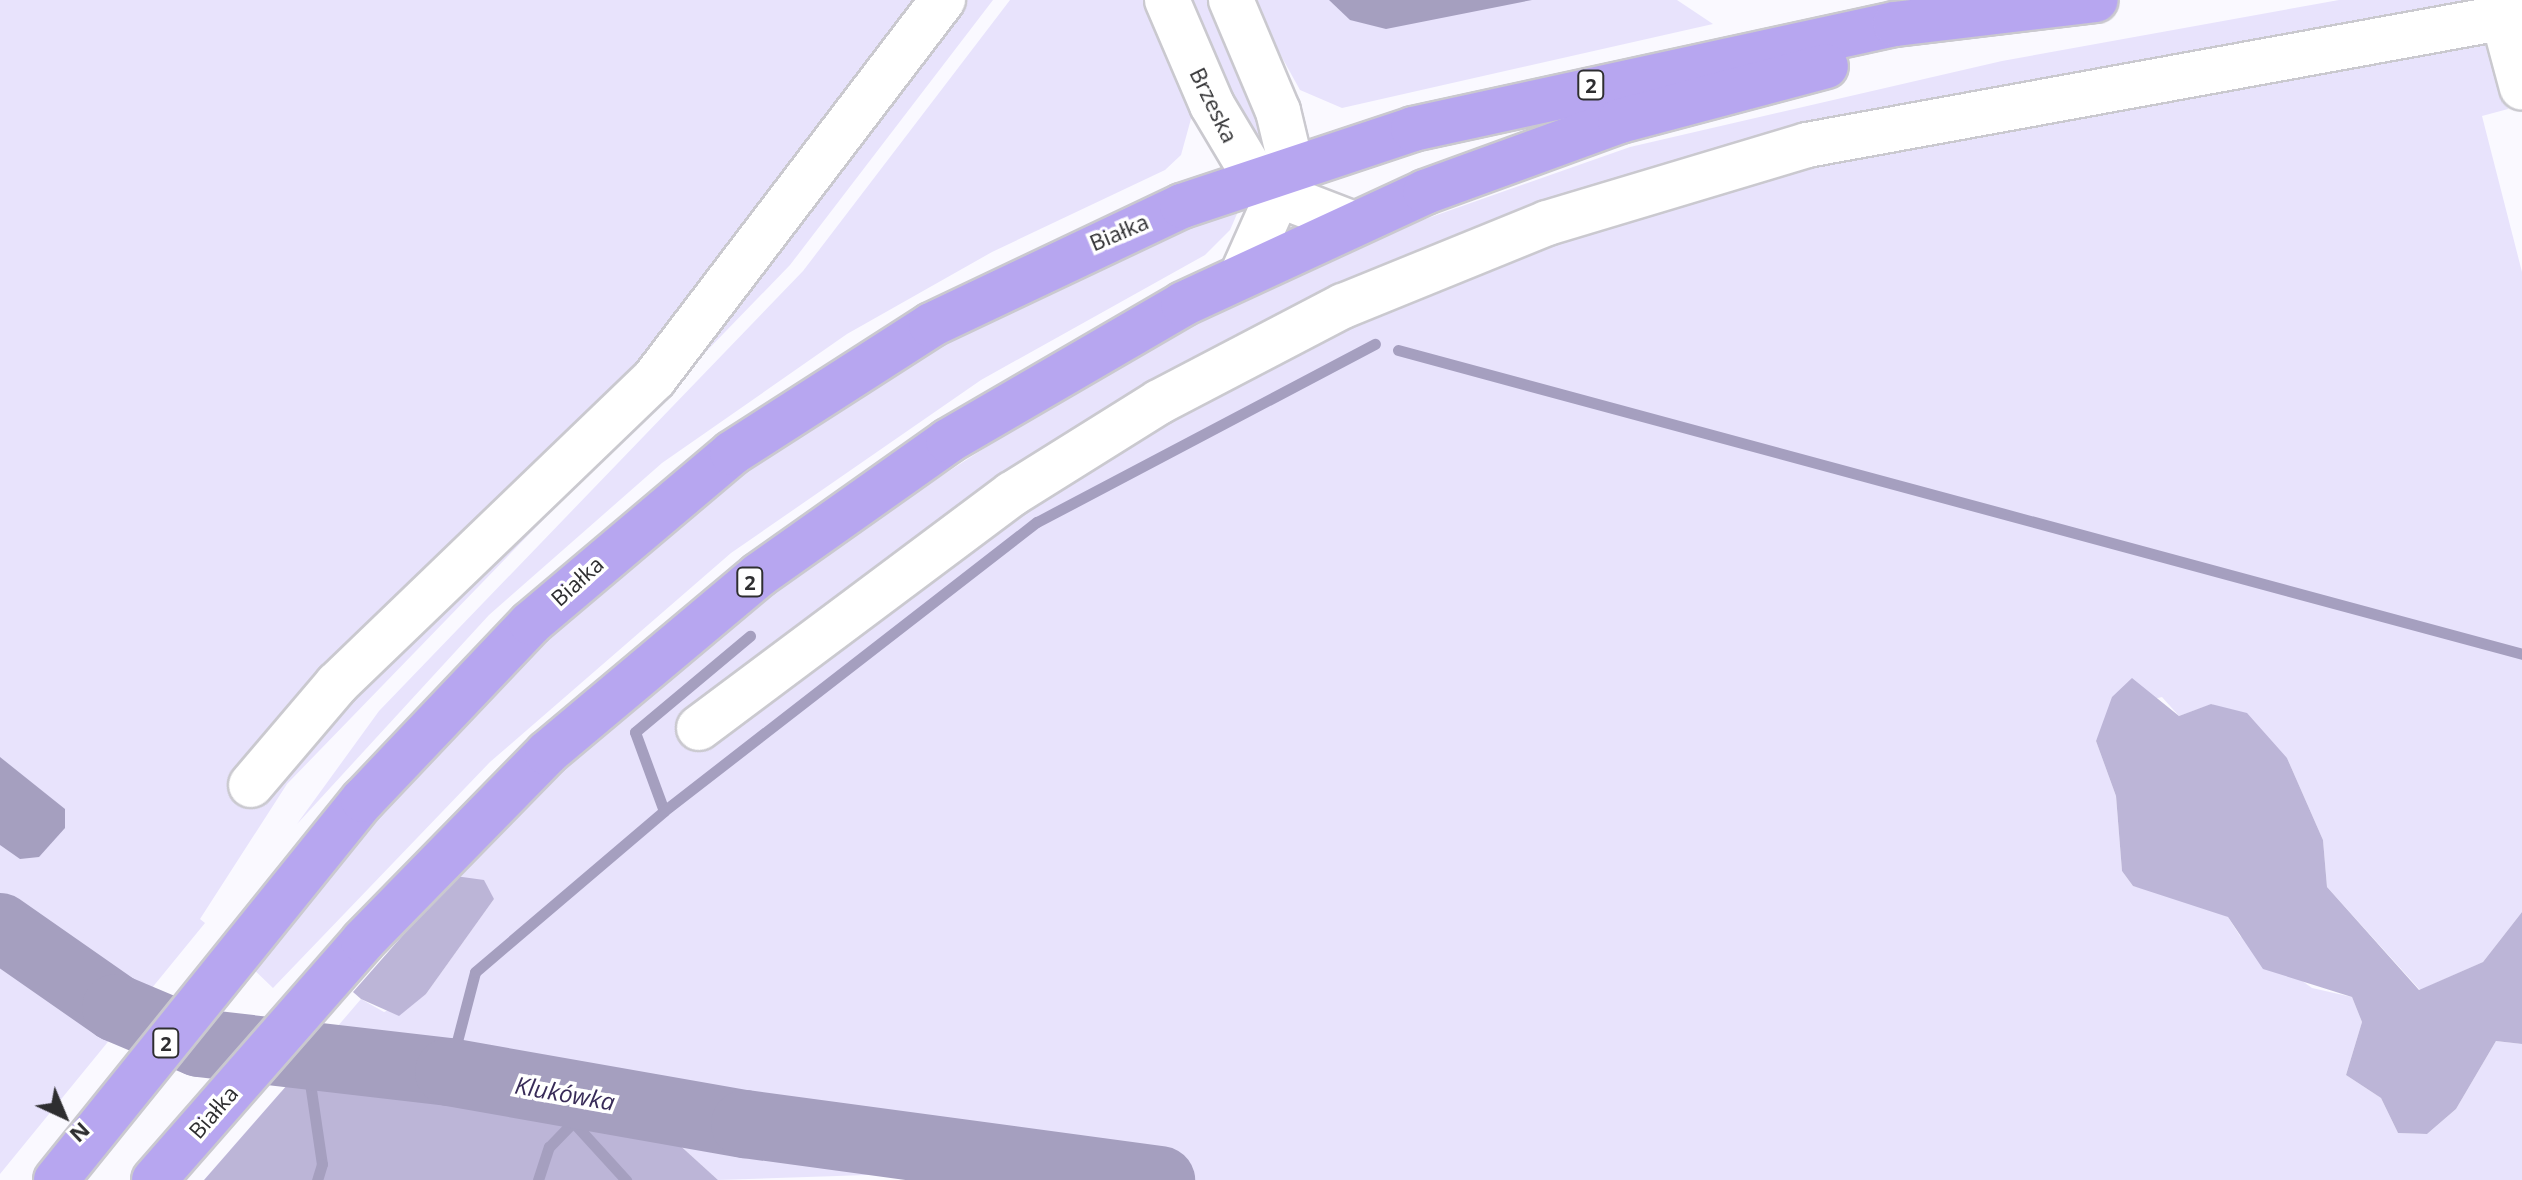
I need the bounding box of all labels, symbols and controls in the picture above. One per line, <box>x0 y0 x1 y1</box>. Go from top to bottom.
street label: Brzeska <box>1185 63 1243 147</box>
road number: 2 <box>1577 69 1605 101</box>
street label: Białka <box>1086 208 1152 256</box>
street label: Białka <box>545 551 609 611</box>
road number: 2 <box>736 566 764 598</box>
road number: 2 <box>152 1027 180 1059</box>
water label: Klukówka <box>513 1070 617 1116</box>
north arrow <box>24 1076 104 1156</box>
street label: Białka <box>183 1080 243 1144</box>
text: N <box>64 1116 98 1150</box>

